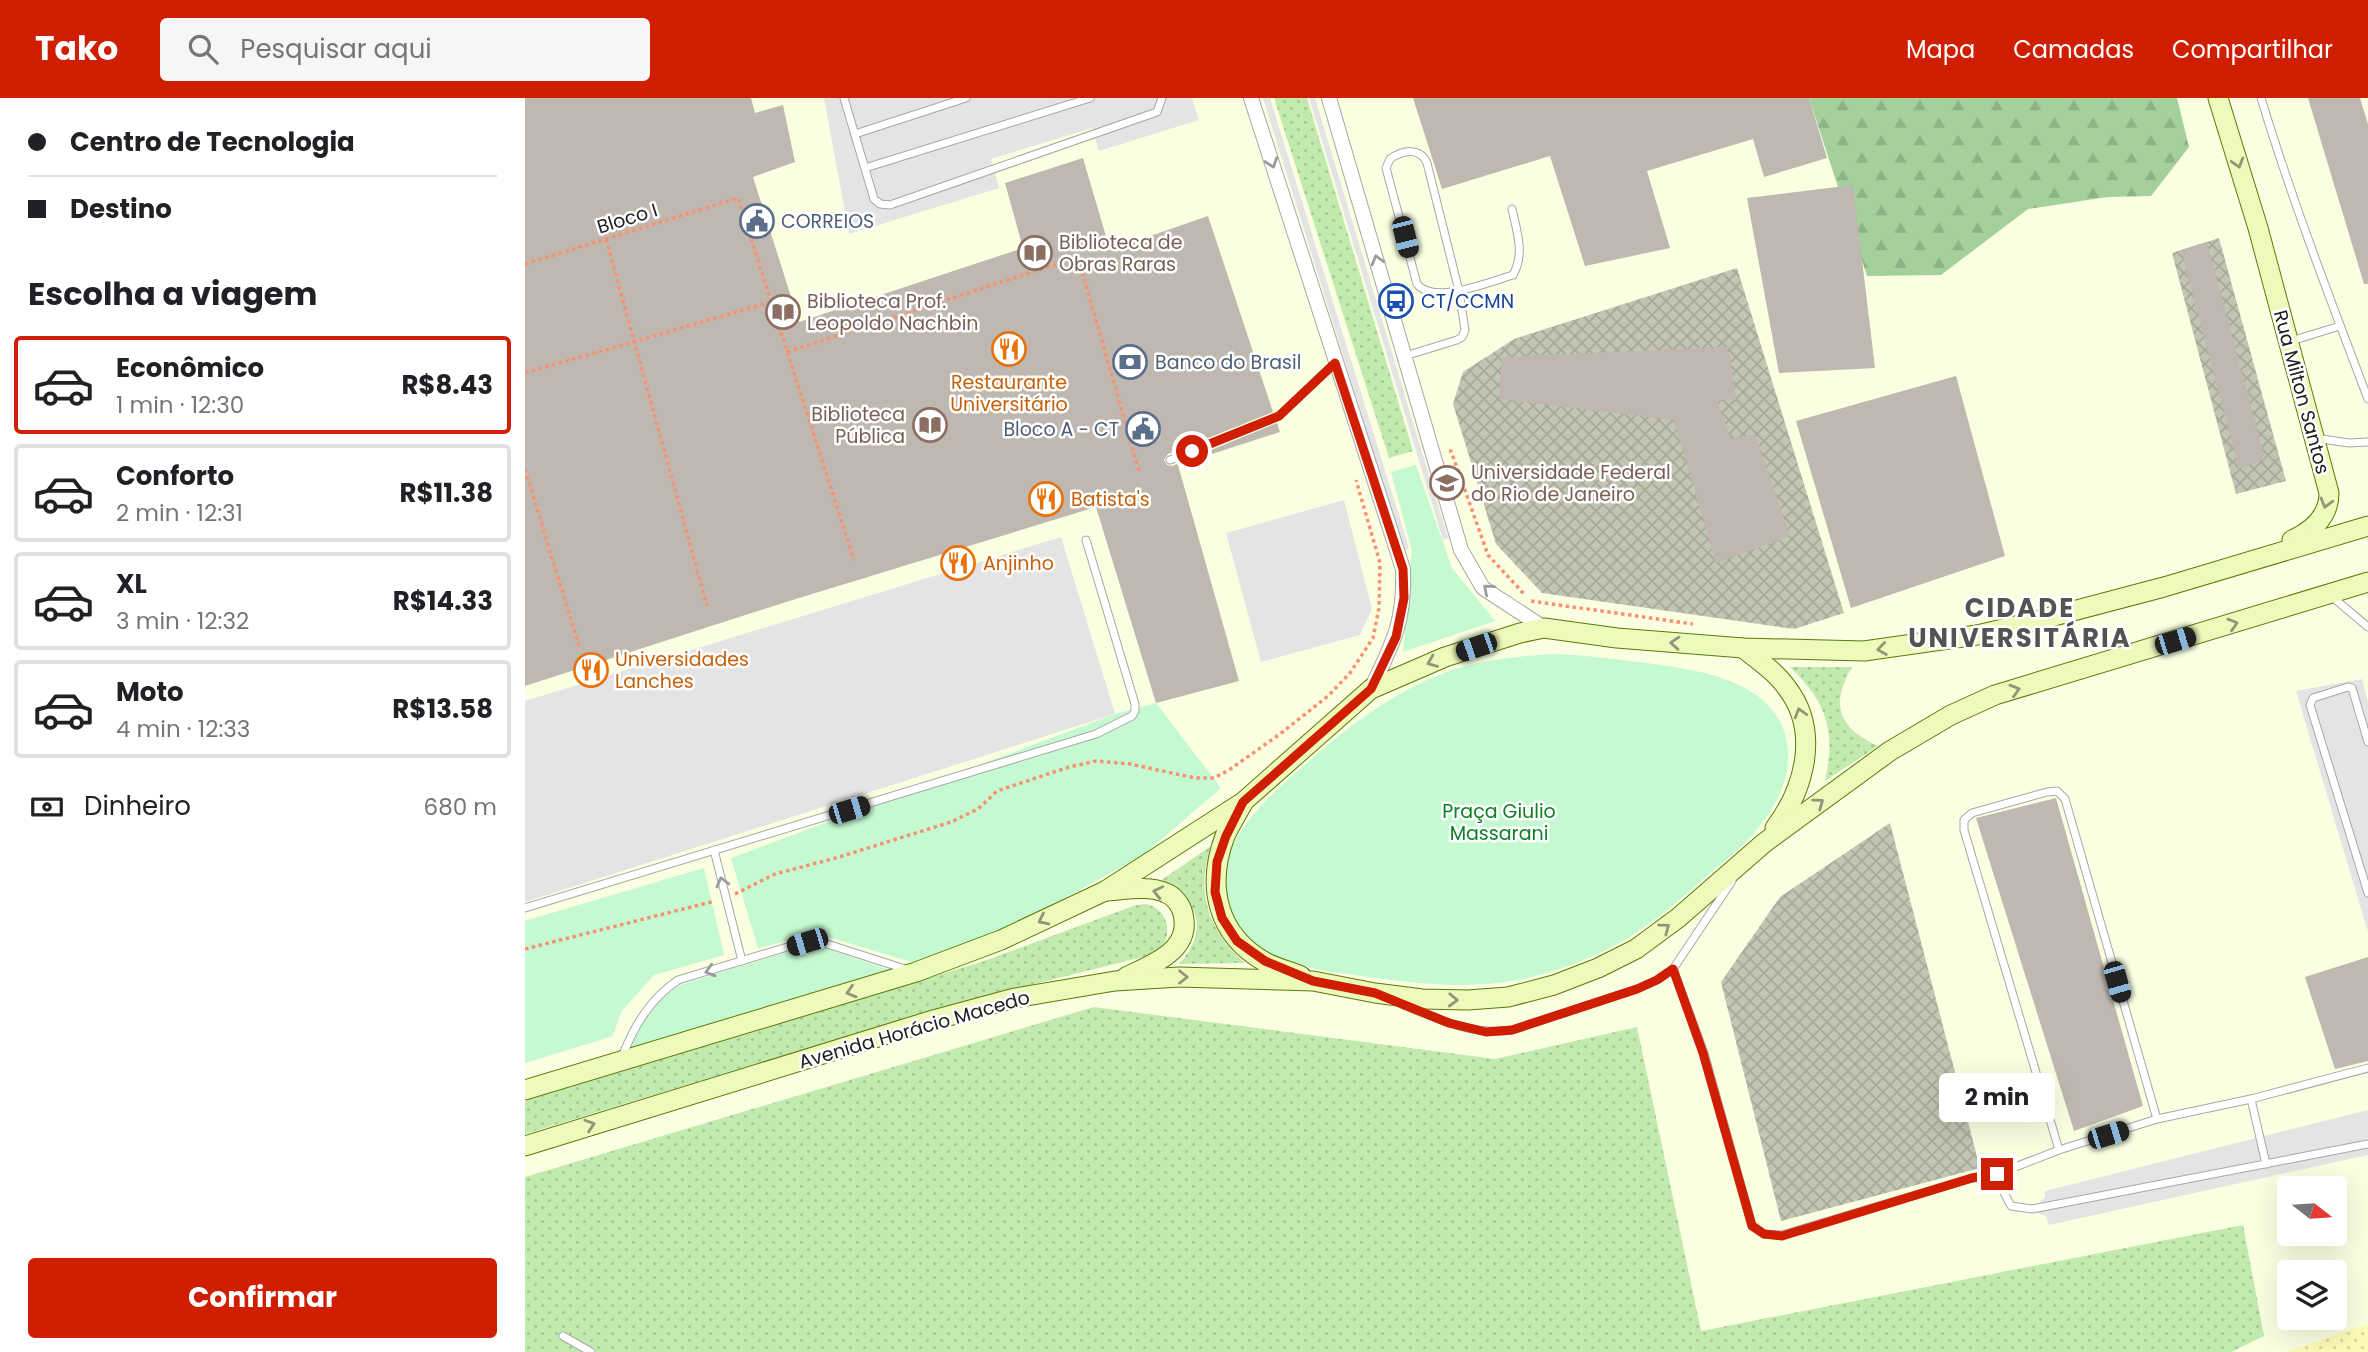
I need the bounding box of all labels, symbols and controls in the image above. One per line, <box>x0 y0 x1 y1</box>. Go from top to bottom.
search box <box>160 18 650 81</box>
text: Tako <box>35 25 118 72</box>
icon: search <box>184 30 222 68</box>
text: Pesquisar aqui <box>240 31 432 67</box>
text: Mapa <box>1906 33 1975 66</box>
text: Camadas <box>2013 33 2134 66</box>
text: Compartilhar <box>2172 33 2333 66</box>
text: Centro de Tecnologia <box>70 124 355 160</box>
one-way arrow <box>2230 156 2244 169</box>
one-way arrow <box>1263 157 1278 169</box>
text: Destino <box>70 191 172 227</box>
street label: Bloco I <box>594 197 661 240</box>
public building icon: CORREIOS <box>738 202 776 240</box>
place label: CORREIOS <box>781 208 874 235</box>
car <box>1390 214 1421 260</box>
place label: Biblioteca de Obras Raras <box>1059 229 1182 278</box>
library icon: Biblioteca de Obras Raras <box>1016 234 1054 272</box>
one-way arrow <box>1370 255 1385 267</box>
text: Escolha a viagem <box>28 271 317 316</box>
bus stop icon: CT/CCMN <box>1377 282 1415 320</box>
place label: Biblioteca Prof. Leopoldo Nachbin <box>807 288 978 337</box>
place label: CT/CCMN <box>1421 288 1514 315</box>
library icon: Biblioteca Prof. Leopoldo Nachbin <box>764 293 802 331</box>
street label: Rua Milton Santos <box>2267 307 2336 477</box>
restaurant icon: Restaurante Universitário <box>990 330 1028 368</box>
bank icon: Banco do Brasil <box>1111 343 1149 381</box>
place label: Banco do Brasil <box>1155 349 1301 376</box>
text: Econômico <box>116 350 264 386</box>
icon: car <box>32 354 95 417</box>
text: R$8.43 <box>401 367 493 403</box>
place label: Restaurante Universitário <box>950 369 1068 418</box>
text: 1 min · 12:30 <box>116 389 244 421</box>
place label: Biblioteca Pública <box>811 401 905 450</box>
library icon: Biblioteca Pública <box>911 406 949 444</box>
public building icon: Bloco A - CT <box>1124 410 1162 448</box>
place label: Bloco A - CT <box>1003 416 1119 443</box>
route start <box>1176 435 1208 467</box>
text: Conforto <box>116 458 234 494</box>
place label: Universidade Federal do Rio de Janeiro <box>1471 459 1671 508</box>
icon: car <box>32 462 95 525</box>
school or university icon: Universidade Federal do Rio de Janeiro <box>1428 464 1466 502</box>
text: R$11.38 <box>399 475 493 511</box>
restaurant icon: Batista's <box>1027 480 1065 518</box>
place label: Batista's <box>1071 486 1150 513</box>
text: 2 min · 12:31 <box>116 497 243 529</box>
one-way arrow <box>2320 497 2334 509</box>
restaurant icon: Anjinho <box>939 544 977 582</box>
place label: Anjinho <box>983 550 1054 577</box>
text: XL <box>116 566 147 602</box>
icon: car <box>32 570 95 633</box>
text: R$14.33 <box>393 583 493 619</box>
one-way arrow <box>1483 585 1496 597</box>
district label: CIDADE UNIVERSITÁRIA <box>1908 590 2132 656</box>
text: 3 min · 12:32 <box>116 605 249 637</box>
one-way arrow <box>2226 617 2238 632</box>
car <box>2152 625 2199 657</box>
car <box>1453 630 1500 664</box>
one-way arrow <box>1669 636 1680 651</box>
one-way arrow <box>1876 641 1888 656</box>
place label: Universidades Lanches <box>615 646 749 695</box>
restaurant icon: Universidades Lanches <box>572 651 610 689</box>
one-way arrow <box>1427 654 1439 668</box>
text: Moto <box>116 674 184 710</box>
icon: car <box>32 678 95 741</box>
one-way arrow <box>2009 683 2021 698</box>
text: R$13.58 <box>392 691 493 727</box>
one-way arrow <box>1793 707 1808 719</box>
text: 4 min · 12:33 <box>116 713 250 745</box>
icon: cash <box>28 788 66 826</box>
text: Dinheiro <box>84 788 191 824</box>
text: 680 m <box>424 791 497 823</box>
car <box>826 794 873 826</box>
park label: Praça Giulio Massarani <box>1442 798 1556 847</box>
one-way arrow <box>1811 798 1824 811</box>
one-way arrow <box>716 876 730 888</box>
one-way arrow <box>1152 886 1164 901</box>
one-way arrow <box>1038 912 1050 926</box>
one-way arrow <box>1657 924 1670 936</box>
car <box>784 926 831 958</box>
car <box>2102 959 2133 1005</box>
one-way arrow <box>704 962 716 977</box>
one-way arrow <box>1179 969 1189 985</box>
street label: Avenida Horácio Macedo <box>796 984 1033 1075</box>
one-way arrow <box>845 984 857 999</box>
one-way arrow <box>1448 992 1459 1007</box>
callout: 2 min <box>1939 1072 2055 1122</box>
text: 2 min <box>1965 1081 2029 1113</box>
one-way arrow <box>583 1119 596 1133</box>
car <box>2085 1119 2132 1151</box>
route end <box>1981 1158 2013 1190</box>
north arrow <box>2277 1176 2347 1246</box>
map controls <box>2277 1176 2347 1330</box>
button: Confirmar <box>28 1258 497 1338</box>
button: layers <box>2277 1260 2347 1330</box>

